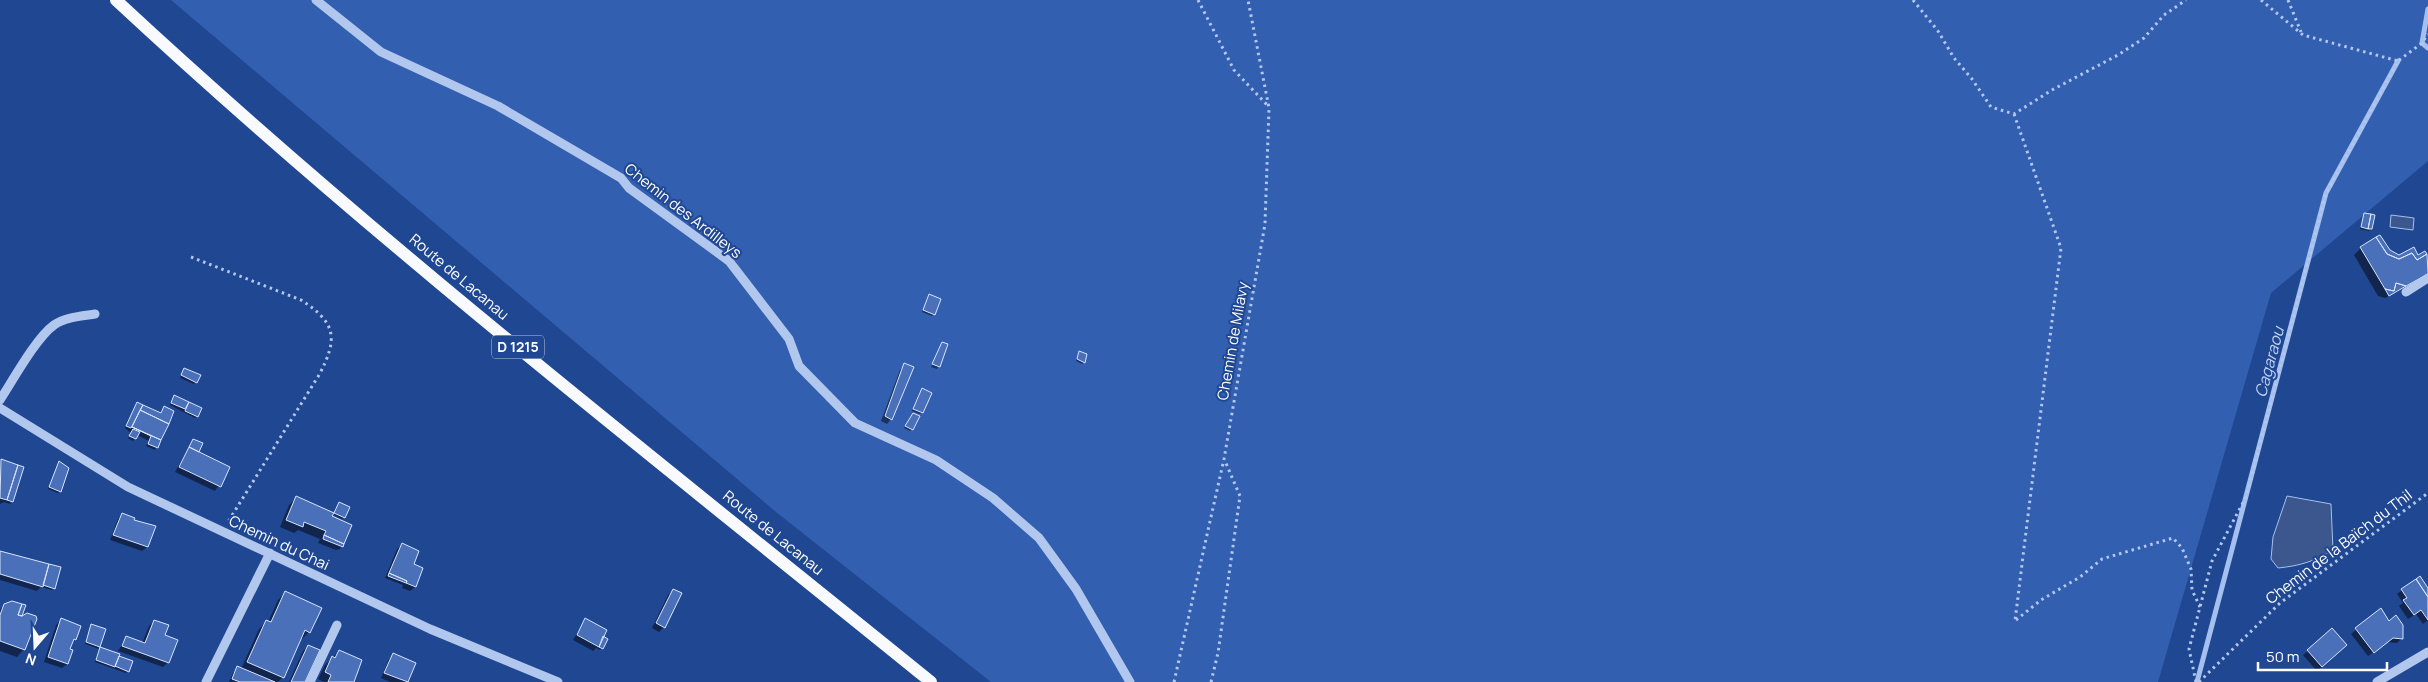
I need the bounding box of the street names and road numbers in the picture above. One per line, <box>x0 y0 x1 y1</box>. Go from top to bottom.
street label: Chemin des Ardilleys <box>620 158 746 263</box>
street label: Route de Lacanau <box>405 229 514 325</box>
street label: Chemin de Milavy <box>1212 280 1253 402</box>
road number: D 1215 <box>492 336 544 358</box>
street label: Chemin de la Baïch du Thil <box>2261 484 2416 609</box>
street label: Route de Lacanau <box>718 485 828 580</box>
street label: Chemin du Chai <box>226 510 333 575</box>

